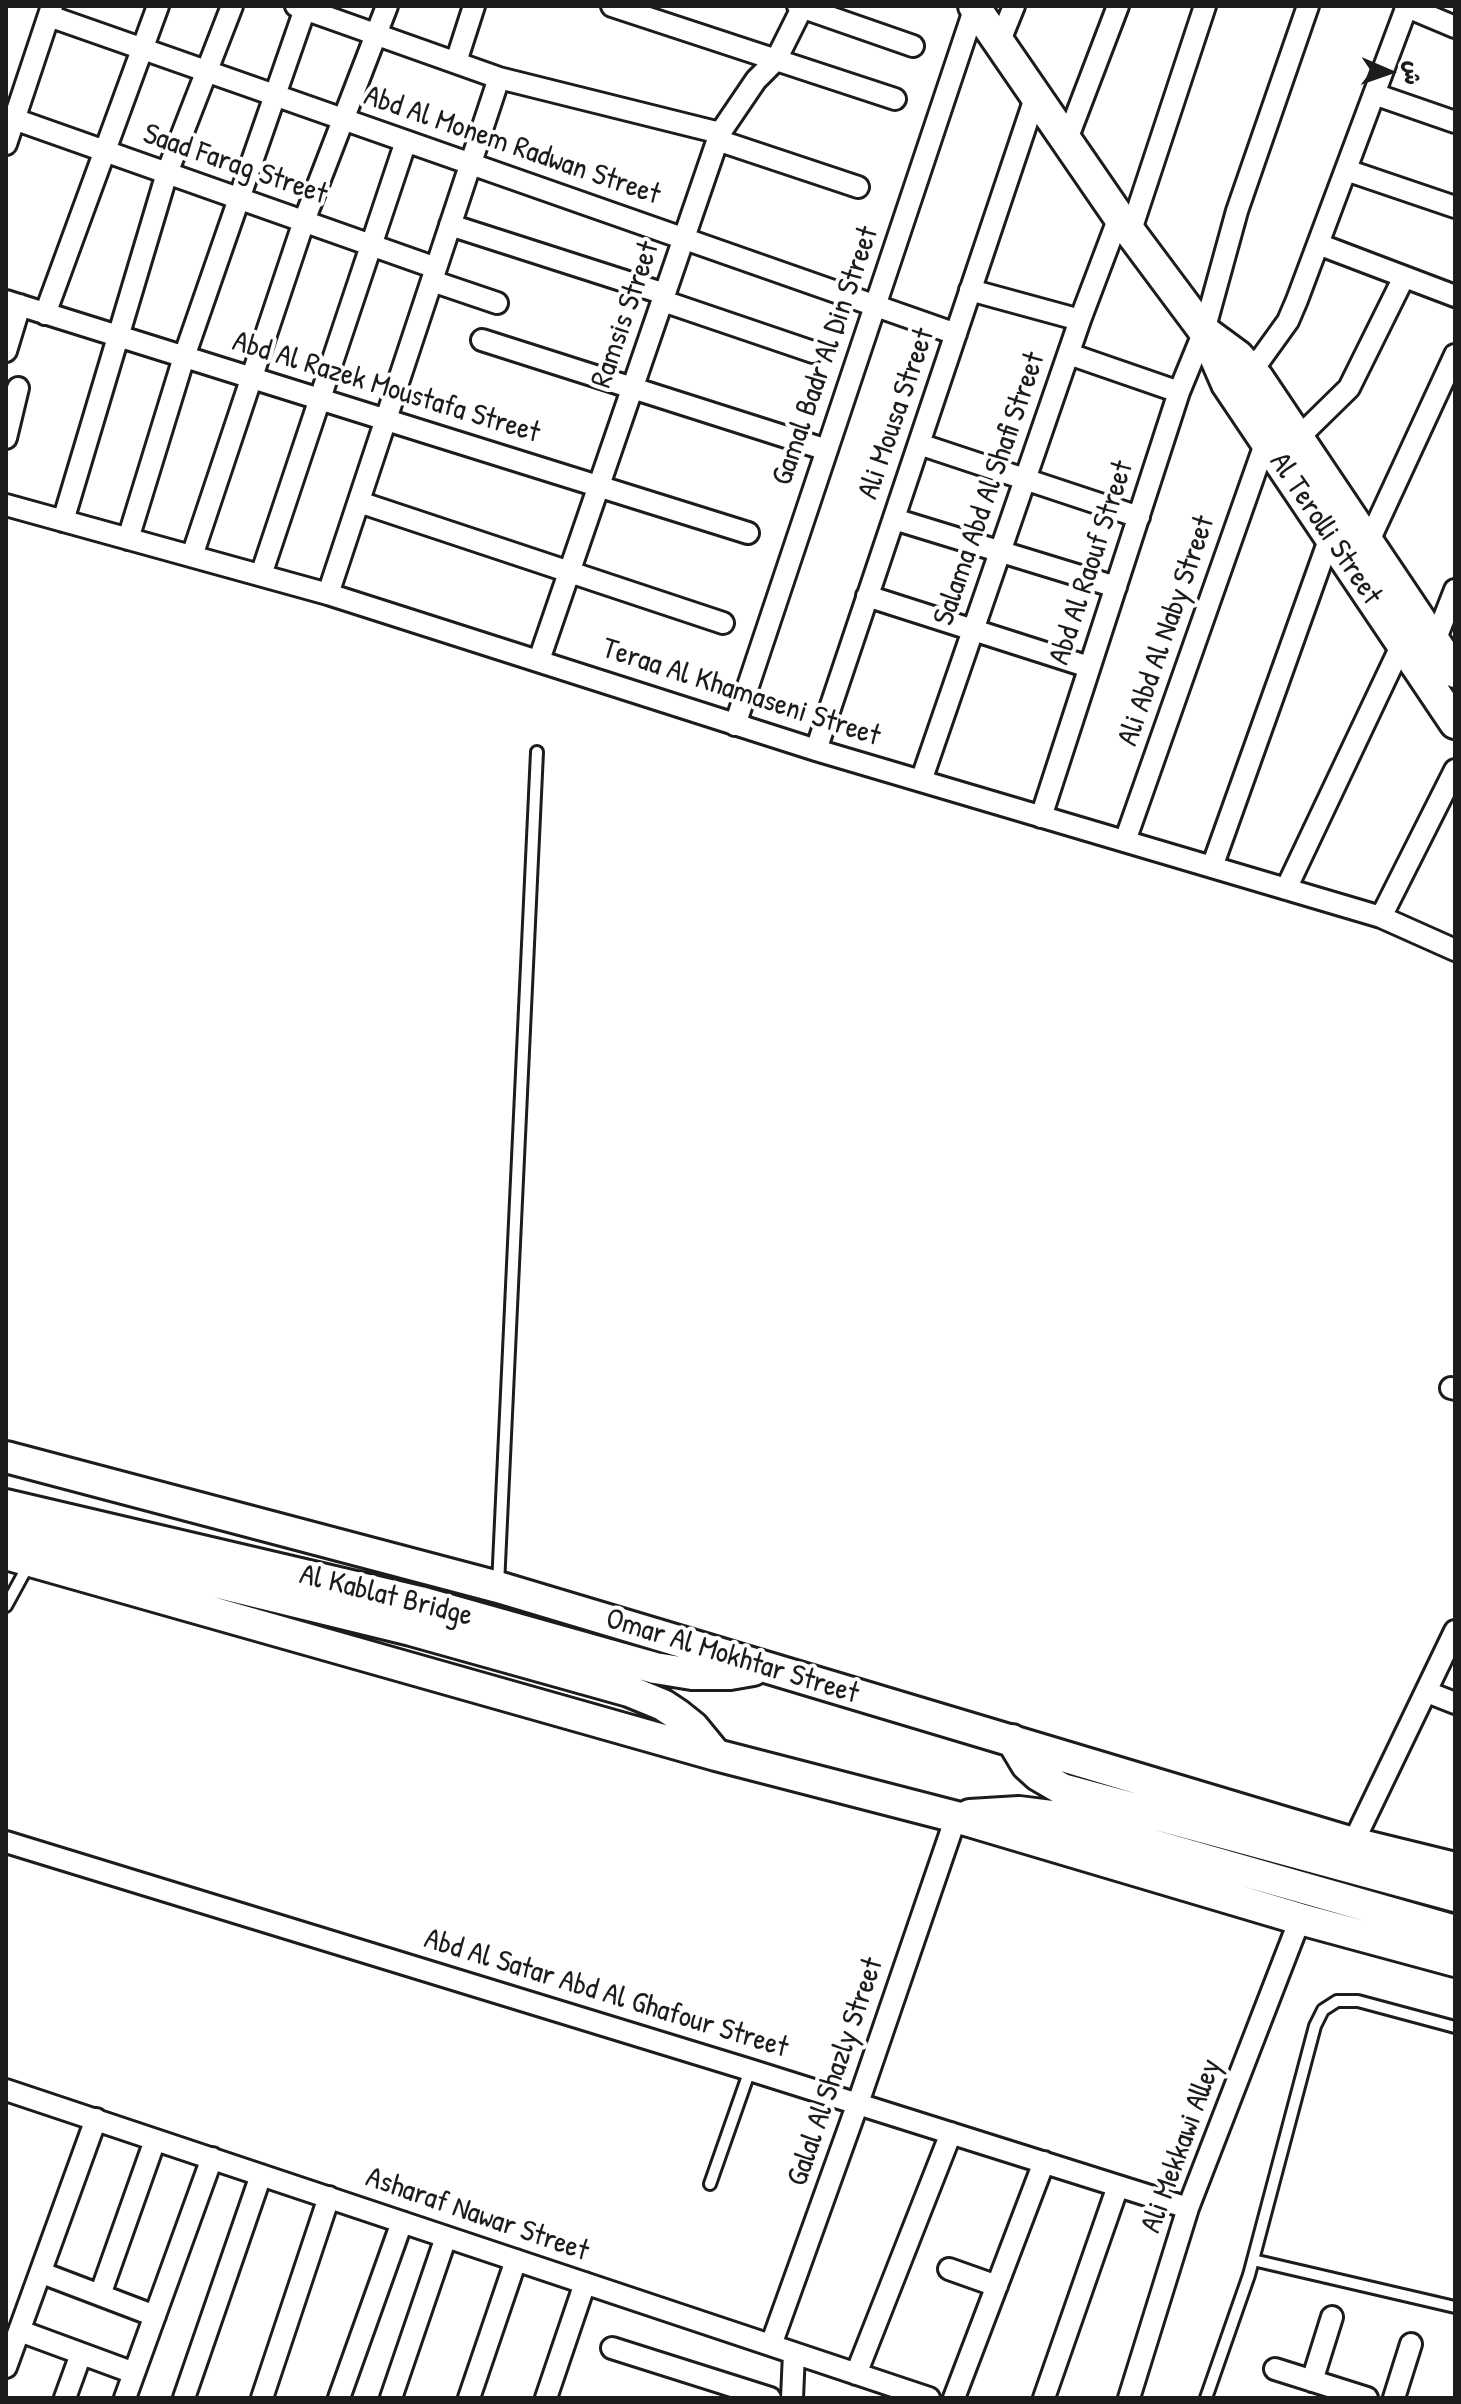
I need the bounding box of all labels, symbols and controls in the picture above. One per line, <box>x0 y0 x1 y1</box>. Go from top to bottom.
north arrow <box>1349 32 1429 112</box>
text: ش <box>1398 60 1428 85</box>
street label: Abd Al Monem Radwan Street <box>359 78 665 214</box>
street label: Saad Farag Street <box>138 117 332 213</box>
street label: Gamal Badr Al Din Street <box>765 222 887 490</box>
street label: Ramsis Street <box>584 237 668 393</box>
street label: Abd Al Razek Moustafa Street <box>228 324 544 452</box>
street label: Ali Mousa Street <box>851 324 943 504</box>
street label: Salama Abd Al Shafi Street <box>926 348 1054 630</box>
street label: Al Terolli Street <box>1261 446 1389 612</box>
street label: Abd Al Raouf Street <box>1042 457 1142 669</box>
street label: Ali Abd Al Naby Street <box>1111 511 1223 751</box>
street label: Teraa Al Khamaseni Street <box>597 631 885 755</box>
street label: Al Kablat Bridge <box>296 1557 476 1635</box>
street label: Omar Al Mokhtar Street <box>601 1601 863 1713</box>
street label: Abd Al Satar Abd Al Ghafour Street <box>420 1921 792 2067</box>
street label: Galal Al Shazly Street <box>780 1953 892 2191</box>
street label: Ali Mekkawi Alley <box>1134 2054 1230 2238</box>
street label: Asharaf Nawar Street <box>361 2160 593 2270</box>

